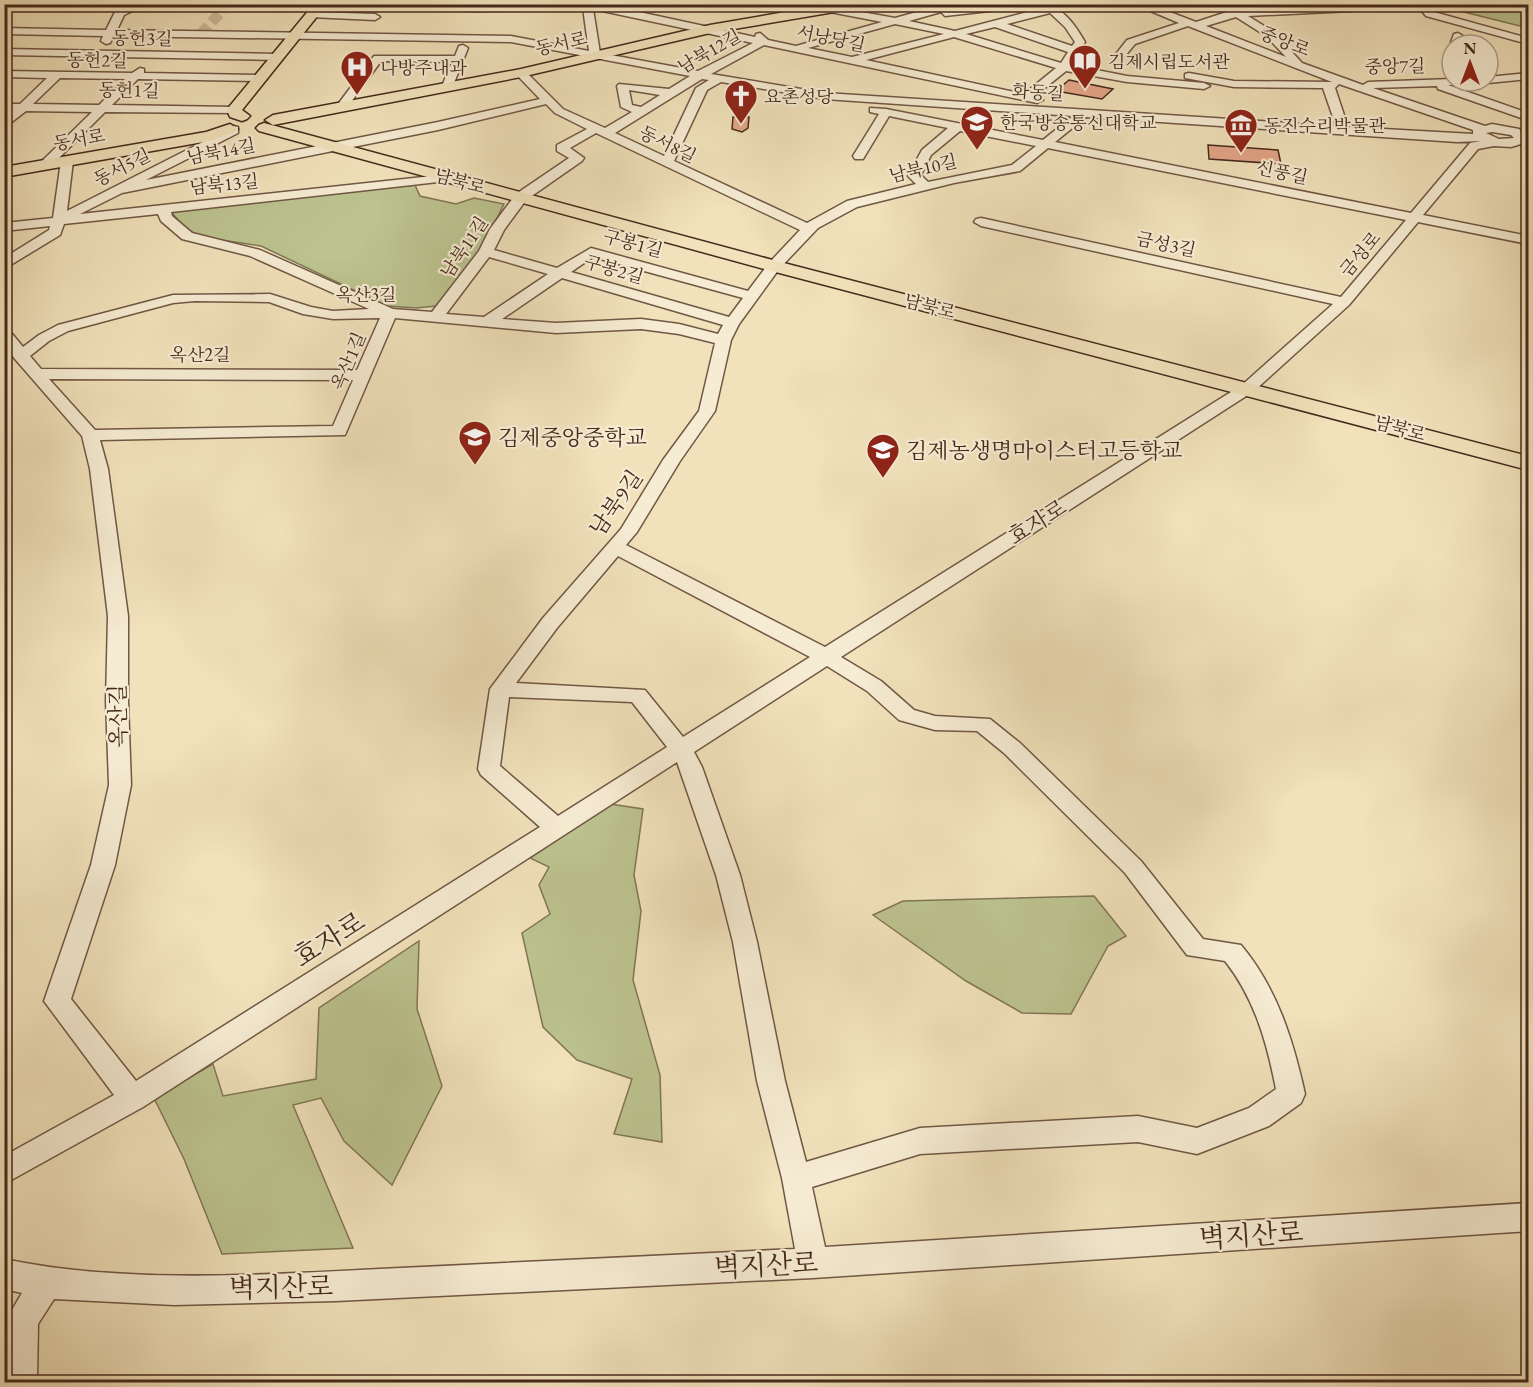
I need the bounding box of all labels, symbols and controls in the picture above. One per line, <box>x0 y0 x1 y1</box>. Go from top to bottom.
street label: 서낭당길 <box>795 20 867 56</box>
street label: 중앙로 <box>1257 21 1313 61</box>
street label: 남북12길 <box>673 24 745 78</box>
street label: 동헌3길 <box>111 26 173 50</box>
street label: 동서로 <box>533 26 589 60</box>
north arrow <box>1440 33 1500 93</box>
text: N <box>1464 38 1477 59</box>
library icon: 김제시립도서관 <box>1067 43 1103 90</box>
street label: 동헌2길 <box>66 48 128 72</box>
hospital icon: 나방주내과 <box>339 49 375 96</box>
place label: 김제시립도서관 <box>1108 50 1230 73</box>
street label: 중앙7길 <box>1364 54 1426 78</box>
place label: 나방주내과 <box>380 56 468 79</box>
street label: 동헌1길 <box>98 78 160 102</box>
church icon: 요촌성당 <box>723 78 759 125</box>
street label: 화동길 <box>1011 79 1065 105</box>
place label: 요촌성당 <box>764 85 834 108</box>
school or university icon: 한국방송통신대학교 <box>959 104 995 151</box>
museum icon: 동진수리박물관 <box>1223 107 1259 154</box>
place label: 한국방송통신대학교 <box>1000 111 1157 134</box>
place label: 동진수리박물관 <box>1264 114 1386 137</box>
street label: 동서8길 <box>636 120 700 168</box>
street label: 동서로 <box>51 123 107 155</box>
street label: 남북14길 <box>185 133 257 169</box>
street label: 동서5길 <box>90 143 154 191</box>
street label: 남북10길 <box>887 149 959 187</box>
street label: 신풍길 <box>1254 155 1310 189</box>
street label: 남북로 <box>432 163 488 199</box>
street label: 남북13길 <box>188 169 260 199</box>
street label: 남북11길 <box>435 212 493 282</box>
street label: 구봉1길 <box>601 224 665 262</box>
street label: 금성3길 <box>1134 226 1198 262</box>
street label: 금성로 <box>1334 227 1386 281</box>
street label: 구봉2길 <box>582 250 646 288</box>
street label: 옥산3길 <box>336 283 396 306</box>
street label: 남북로 <box>902 289 958 323</box>
street label: 옥산1길 <box>326 329 370 393</box>
street label: 옥산2길 <box>170 343 230 366</box>
street label: 남북로 <box>1372 410 1428 446</box>
school or university icon: 김제중앙중학교 <box>457 419 493 466</box>
place label: 김제중앙중학교 <box>498 423 647 452</box>
school or university icon: 김제농생명마이스터고등학교 <box>865 432 901 479</box>
place label: 김제농생명마이스터고등학교 <box>906 436 1182 465</box>
street label: 남북9길 <box>583 464 649 542</box>
street label: 효자로 <box>1002 493 1072 551</box>
street label: 옥산길 <box>103 684 133 748</box>
street label: 효자로 <box>287 903 371 975</box>
street label: 벽지산로 <box>1198 1214 1304 1256</box>
street label: 벽지산로 <box>713 1245 819 1285</box>
street label: 벽지산로 <box>229 1269 333 1305</box>

